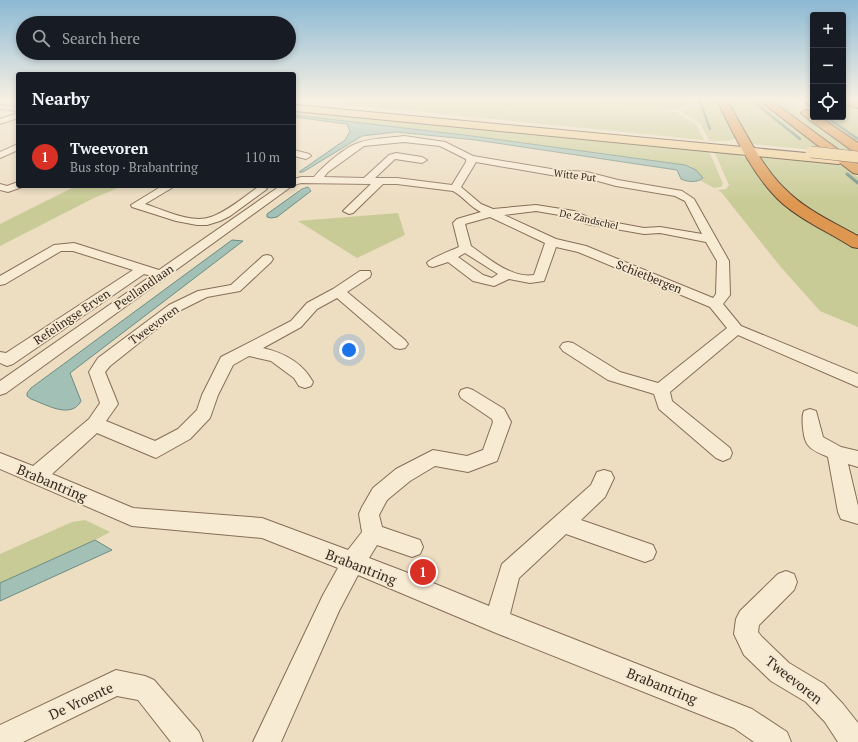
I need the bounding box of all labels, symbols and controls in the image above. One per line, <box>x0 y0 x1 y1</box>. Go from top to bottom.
map controls <box>810 12 846 120</box>
button: + <box>810 12 846 48</box>
search box <box>16 16 296 60</box>
icon: search <box>30 27 52 49</box>
text: Search here <box>62 28 140 48</box>
button: − <box>810 48 846 84</box>
button: locate <box>810 84 846 120</box>
text: Nearby <box>32 87 90 110</box>
text: Tweevoren <box>70 138 148 158</box>
text: 1 <box>41 148 49 166</box>
text: 110 m <box>245 148 280 166</box>
text: Bus stop · Brabantring <box>70 158 198 176</box>
street label: Witte Put <box>553 166 597 185</box>
street label: De Zandschel <box>558 206 620 233</box>
street label: Schietbergen <box>614 257 684 297</box>
street label: Peellandlaan <box>111 261 176 312</box>
street label: Refelingse Erven <box>31 285 113 348</box>
street label: Tweevoren <box>126 301 182 348</box>
your location <box>339 340 359 360</box>
street label: Brabantring <box>14 459 91 506</box>
street label: Brabantring <box>323 544 400 589</box>
pin: 1 <box>410 557 436 587</box>
street label: Tweevoren <box>762 651 827 708</box>
street label: Brabantring <box>624 663 701 709</box>
street label: De Vroente <box>45 677 116 724</box>

